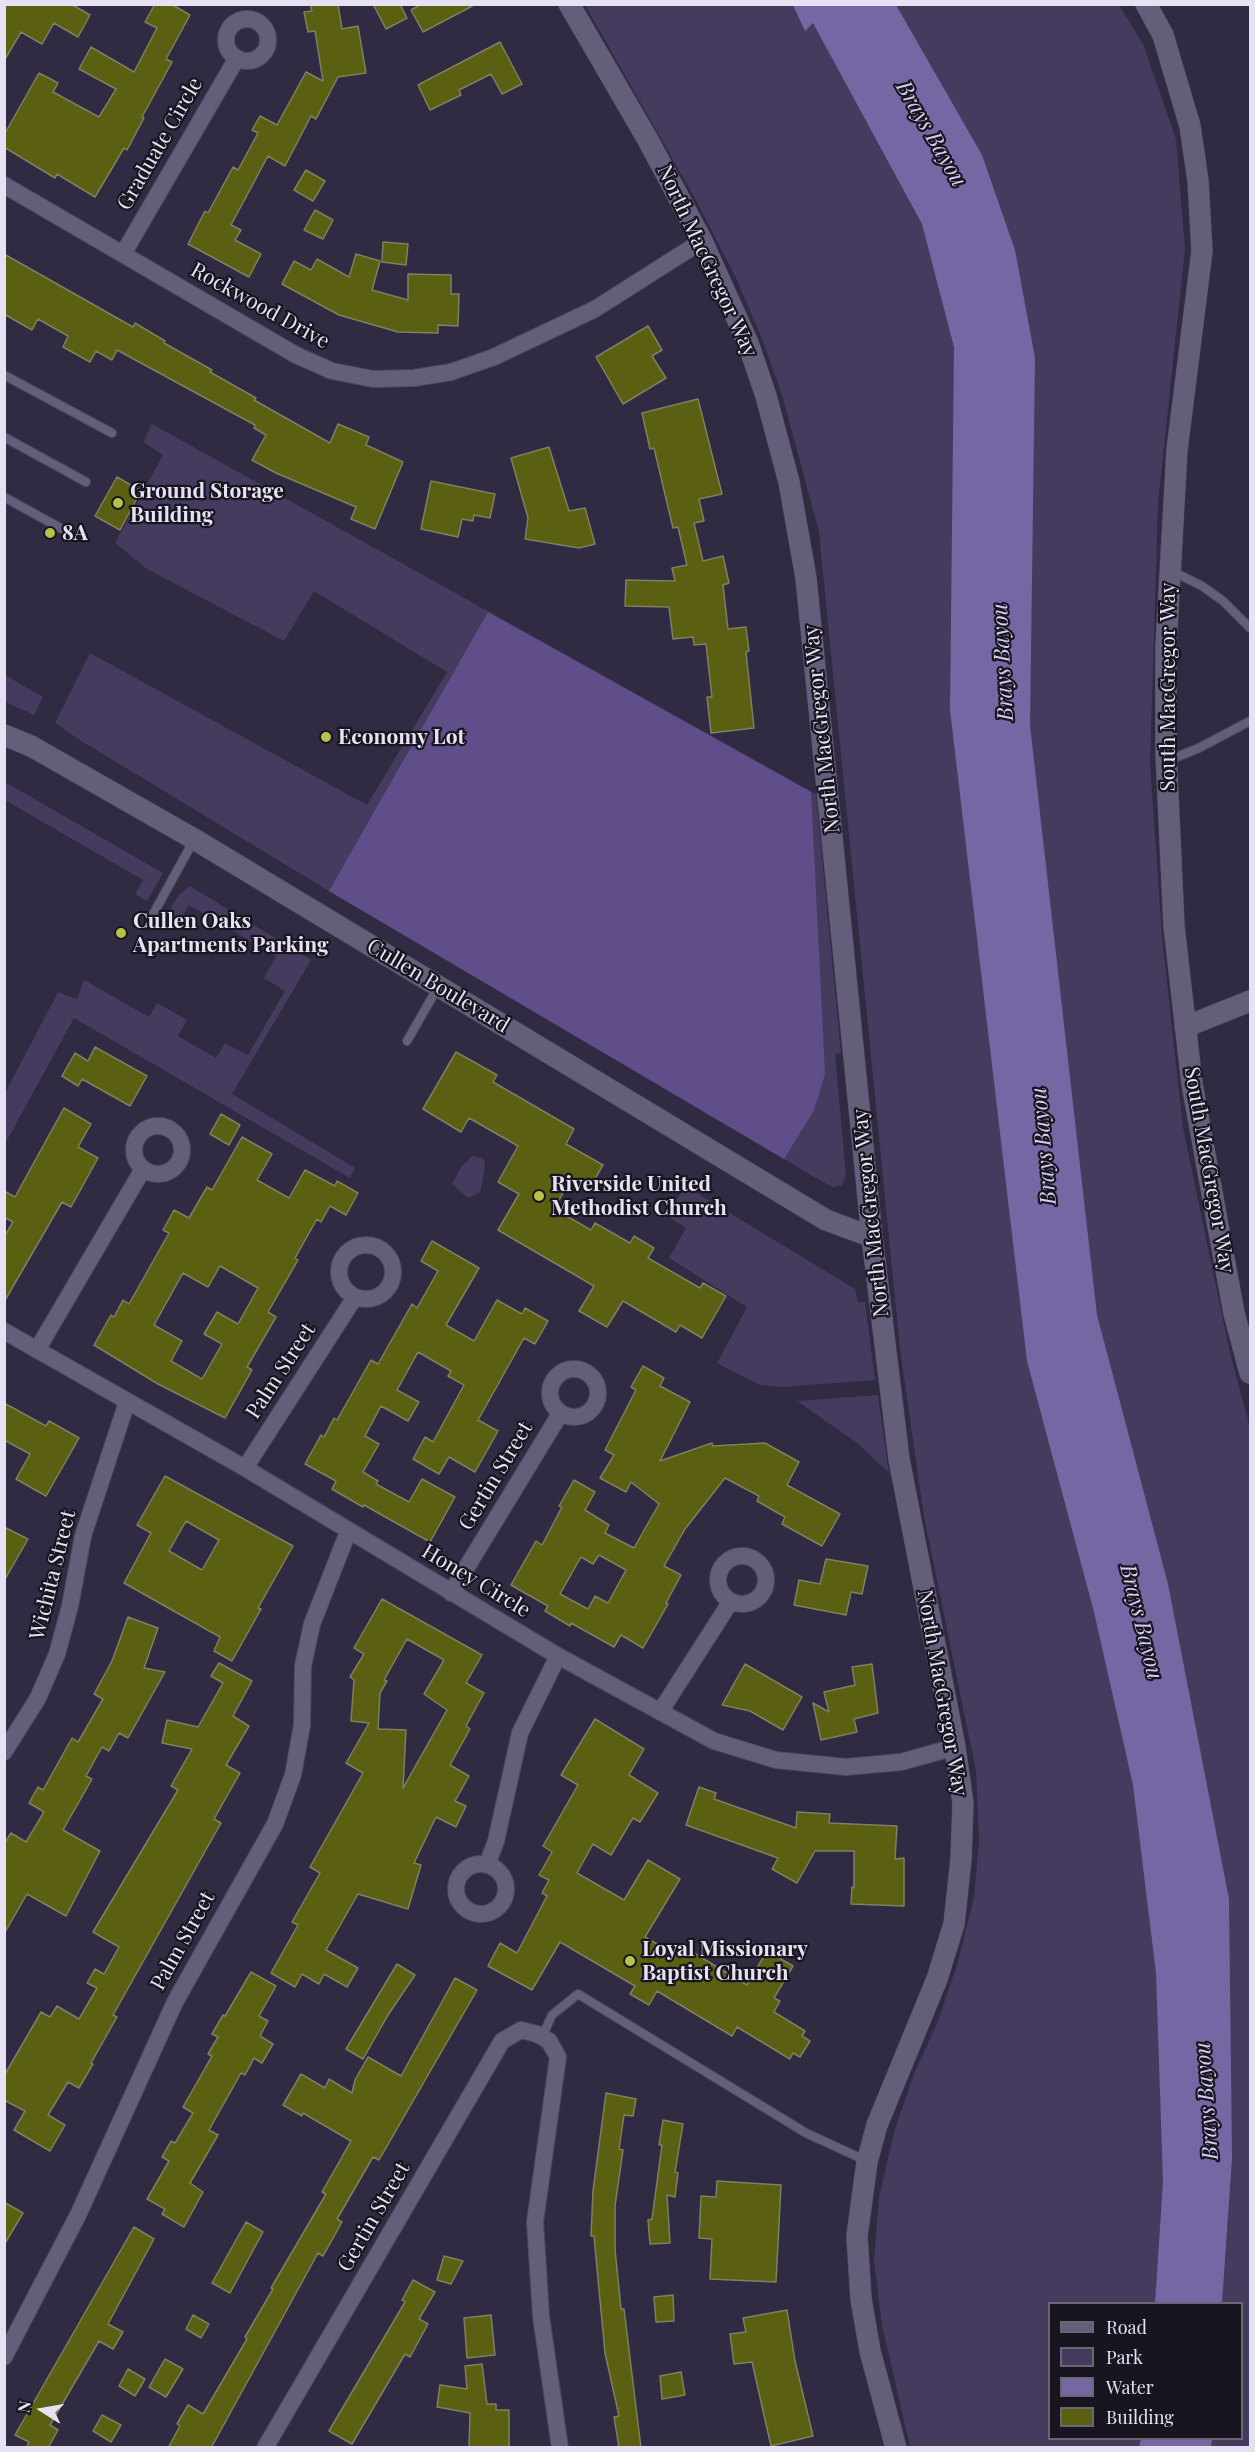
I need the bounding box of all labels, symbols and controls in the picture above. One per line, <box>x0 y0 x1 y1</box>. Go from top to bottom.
street label: Graduate Circle <box>112 73 208 215</box>
water label: Brays Bayou <box>890 76 972 192</box>
street label: North MacGregor Way <box>651 161 763 361</box>
street label: Rockwood Drive <box>186 257 334 355</box>
place label: Ground Storage Building <box>130 478 284 528</box>
marker: Ground Storage Building <box>111 496 125 510</box>
place label: 8A <box>62 520 88 546</box>
marker: 8A <box>43 526 57 540</box>
street label: South MacGregor Way <box>1155 582 1181 792</box>
water label: Brays Bayou <box>987 602 1019 722</box>
street label: North MacGregor Way <box>799 624 845 834</box>
place label: Economy Lot <box>338 724 465 750</box>
marker: Economy Lot <box>319 730 333 744</box>
place label: Cullen Oaks Apartments Parking <box>133 908 329 958</box>
marker: Cullen Oaks Apartments Parking <box>114 926 128 940</box>
street label: Cullen Boulevard <box>362 934 514 1038</box>
street label: South MacGregor Way <box>1178 1065 1240 1275</box>
water label: Brays Bayou <box>1026 1086 1062 1206</box>
street label: North MacGregor Way <box>848 1108 894 1318</box>
place label: Riverside United Methodist Church <box>551 1171 727 1221</box>
marker: Riverside United Methodist Church <box>532 1189 546 1203</box>
street label: Palm Street <box>241 1318 321 1424</box>
street label: Gertin Street <box>454 1417 538 1535</box>
street label: Wichita Street <box>25 1507 81 1643</box>
street label: Honey Circle <box>417 1539 535 1623</box>
water label: Brays Bayou <box>1114 1562 1168 1682</box>
street label: North MacGregor Way <box>911 1588 973 1798</box>
street label: Palm Street <box>146 1887 220 1995</box>
place label: Loyal Missionary Baptist Church <box>642 1936 808 1986</box>
marker: Loyal Missionary Baptist Church <box>623 1954 637 1968</box>
water label: Brays Bayou <box>1190 2041 1224 2161</box>
street label: Gertin Street <box>332 2158 416 2276</box>
legend <box>1048 2302 1243 2440</box>
text: Road <box>1106 2315 1147 2339</box>
text: Park <box>1106 2345 1143 2369</box>
text: Water <box>1106 2375 1154 2399</box>
north arrow <box>12 2380 72 2440</box>
text: N <box>12 2399 35 2414</box>
text: Building <box>1106 2405 1174 2429</box>

